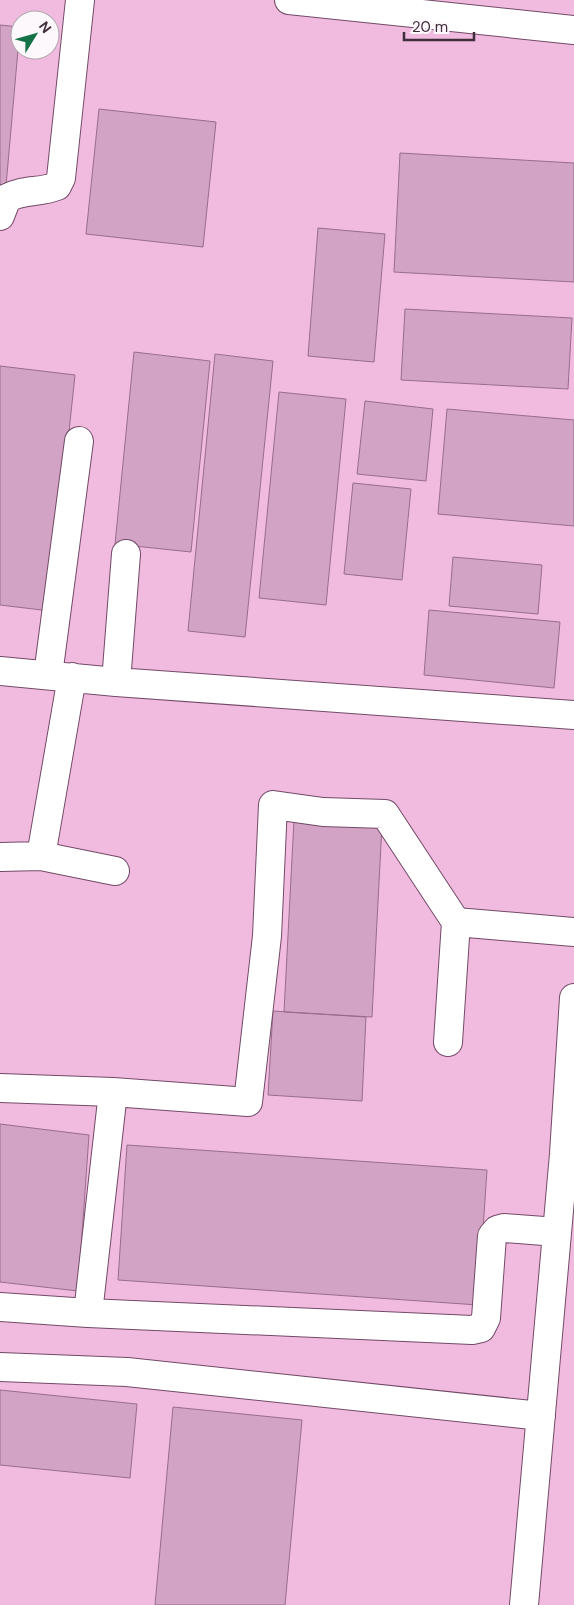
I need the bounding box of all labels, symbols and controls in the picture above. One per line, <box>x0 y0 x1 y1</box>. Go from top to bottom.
north arrow <box>10 10 60 60</box>
scale bar <box>404 10 474 42</box>
text: 20 m <box>412 17 448 37</box>
text: N <box>35 18 56 37</box>

